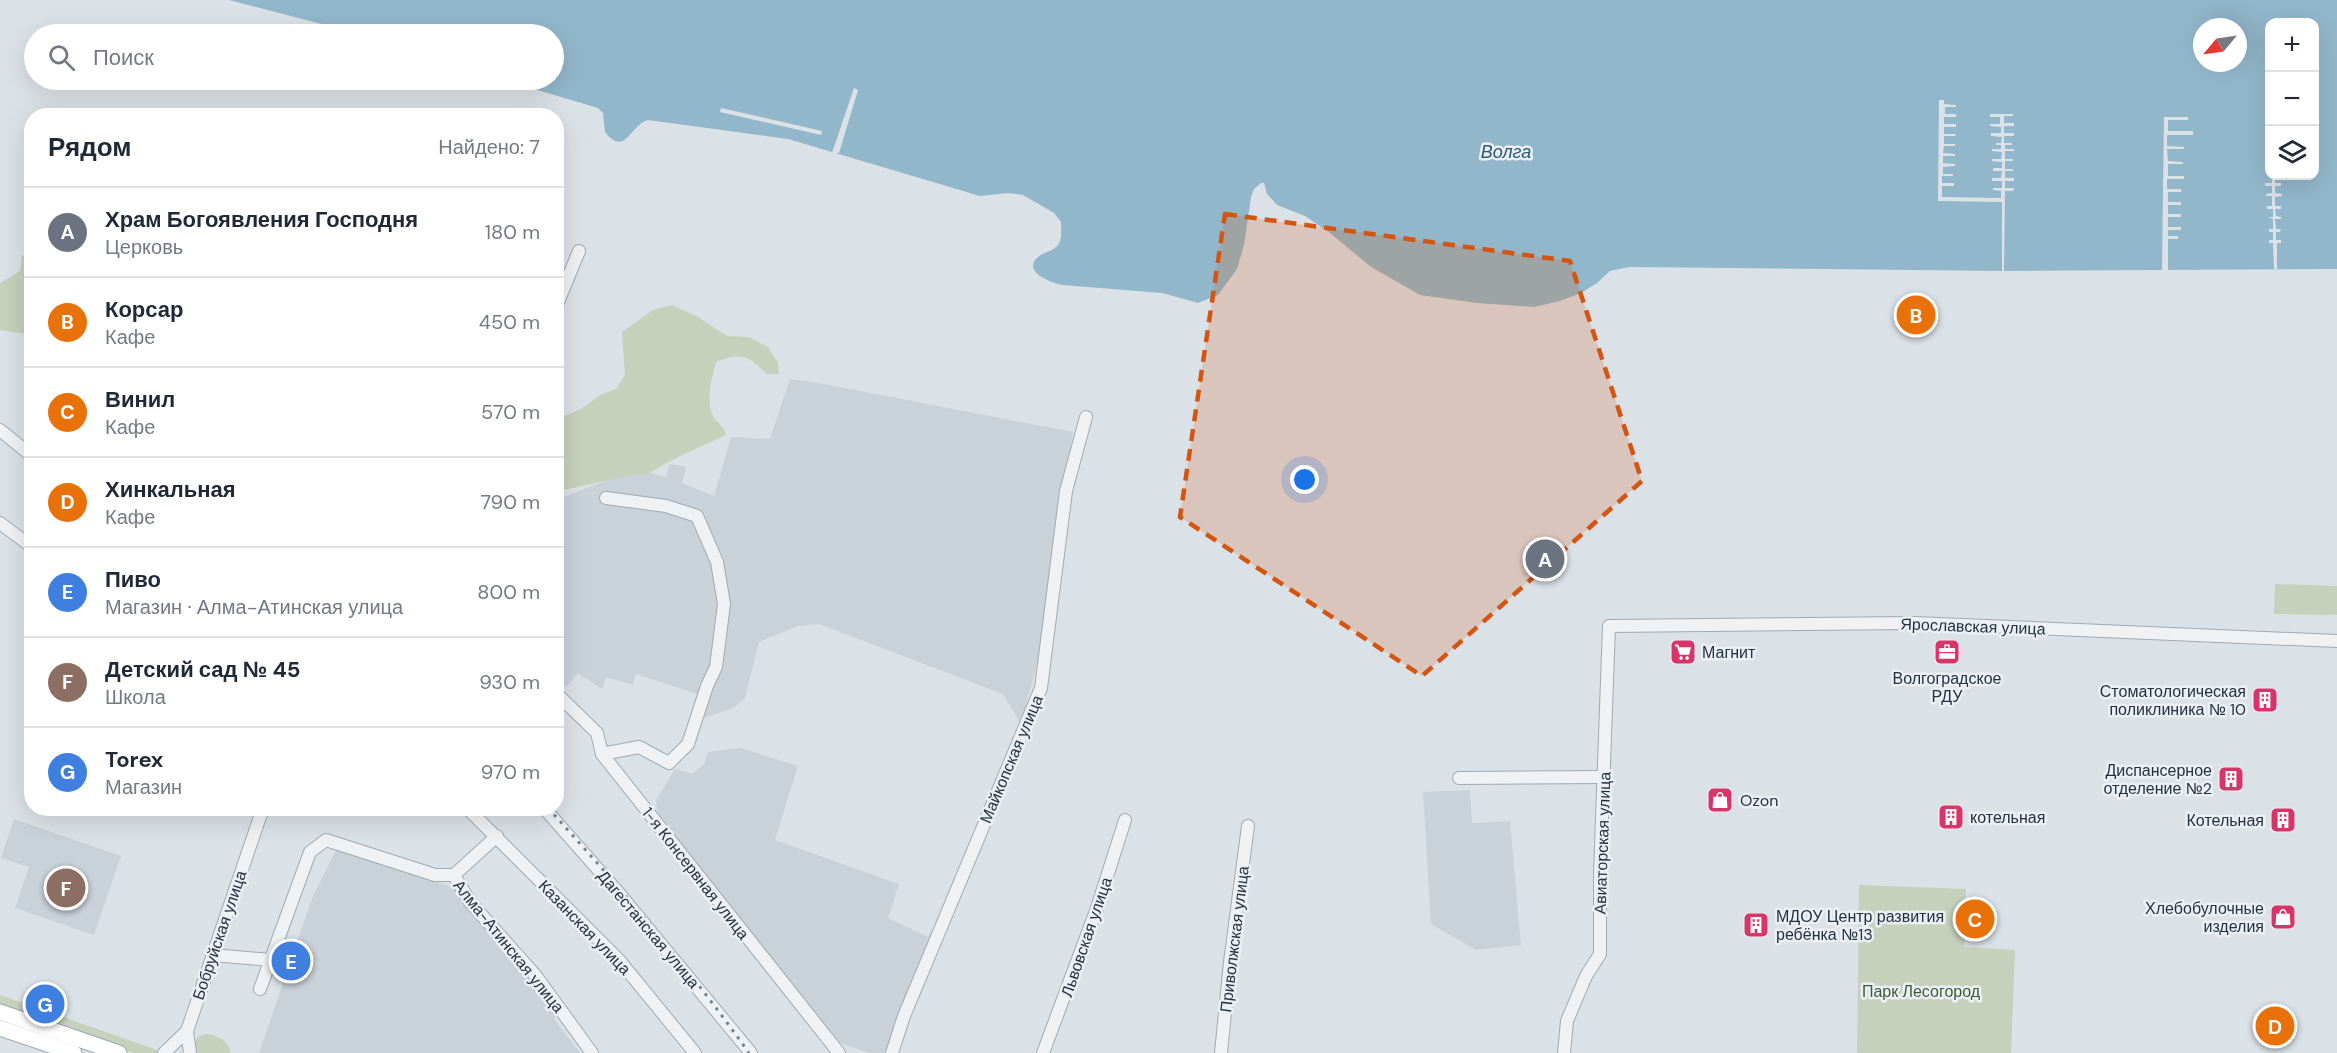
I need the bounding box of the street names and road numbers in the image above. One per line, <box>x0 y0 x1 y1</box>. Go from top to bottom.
street label: Ярославская улица <box>1900 613 2046 640</box>
street label: Майкопская улица <box>975 692 1048 826</box>
street label: Авиаторская улица <box>1590 771 1615 915</box>
street label: 1-я Консервная улица <box>637 803 754 944</box>
street label: Приволжская улица <box>1215 865 1254 1013</box>
street label: Дагестанская улица <box>593 866 704 993</box>
street label: Бобруйская улица <box>188 868 251 1003</box>
street label: Львовская улица <box>1056 874 1117 1000</box>
street label: Казанская улица <box>534 875 635 979</box>
street label: Алма-Атинская улица <box>448 876 569 1017</box>

